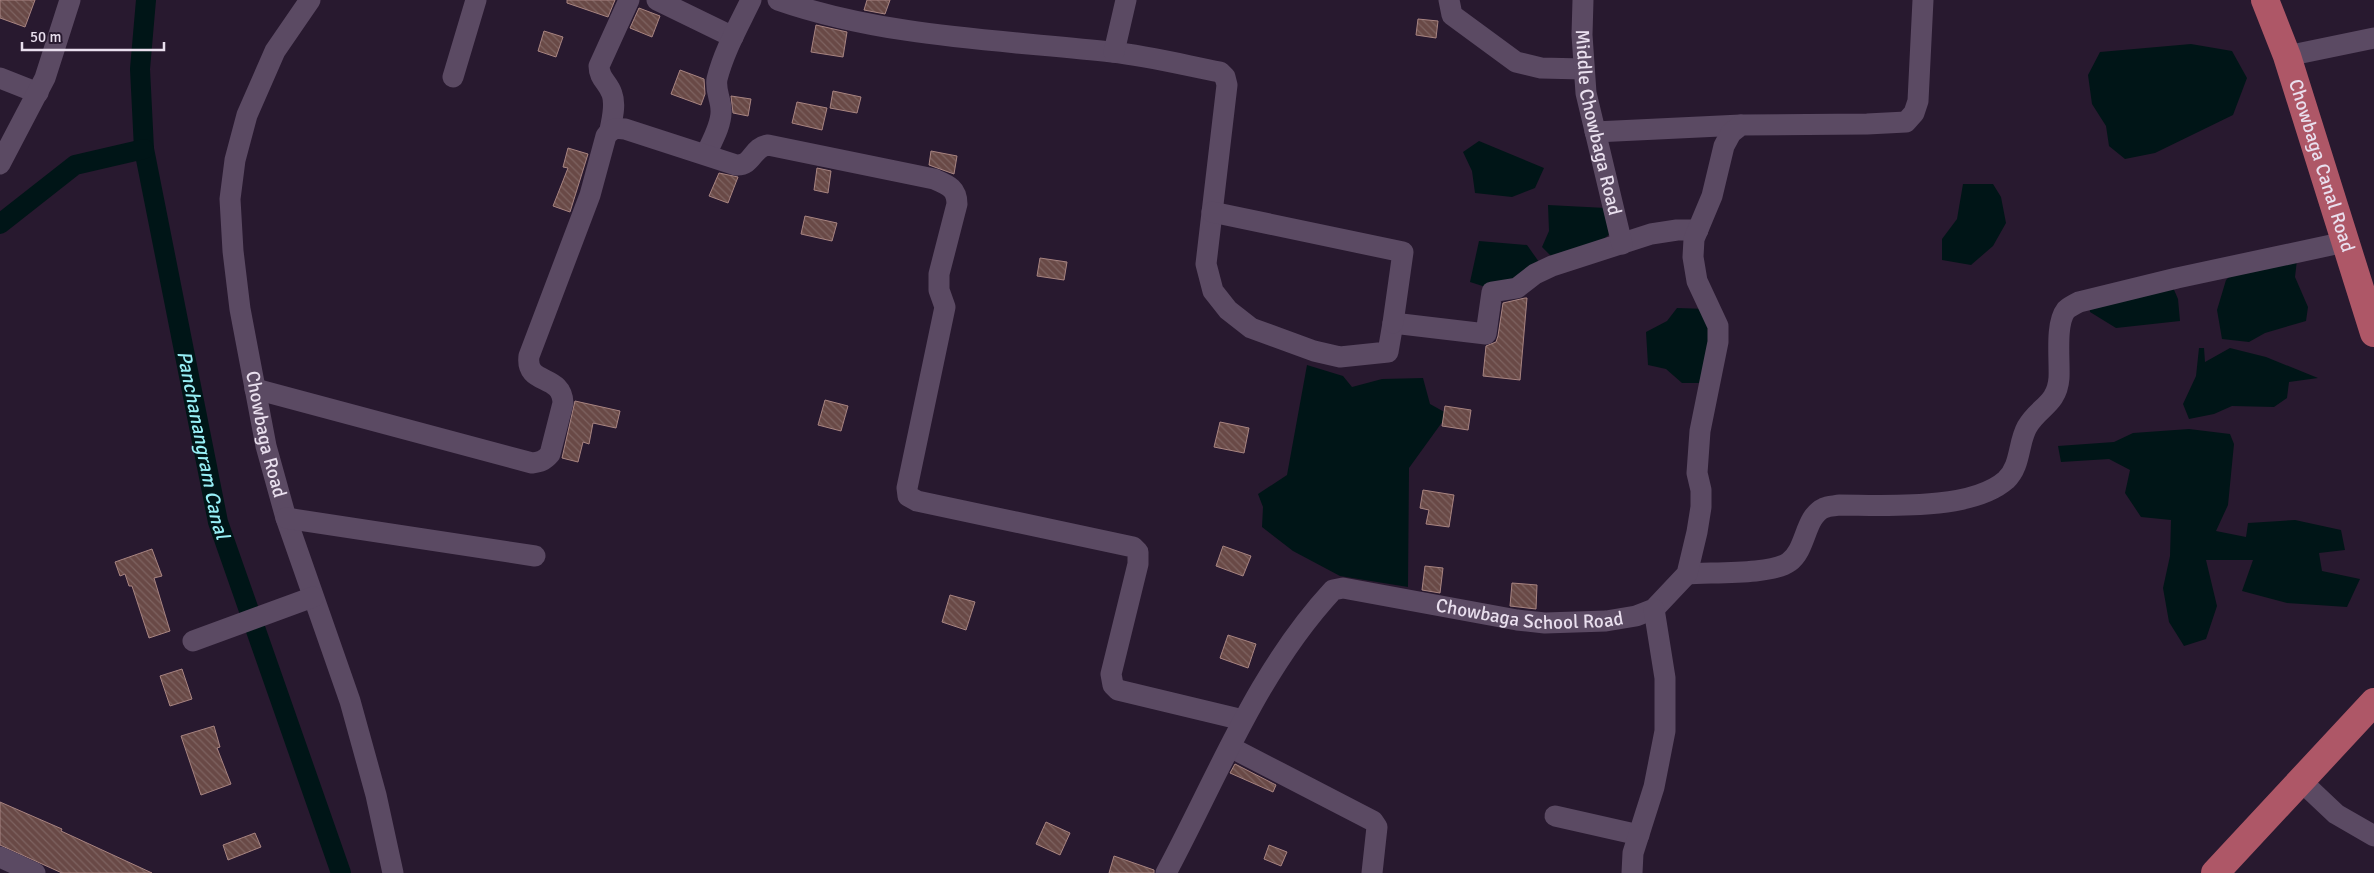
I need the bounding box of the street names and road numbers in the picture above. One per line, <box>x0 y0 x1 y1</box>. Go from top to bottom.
street label: Middle Chowbaga Road <box>1570 29 1627 218</box>
street label: Chowbaga Canal Road <box>2283 76 2360 255</box>
street label: Chowbaga Road <box>240 369 292 500</box>
street label: Chowbaga School Road <box>1434 593 1625 635</box>

